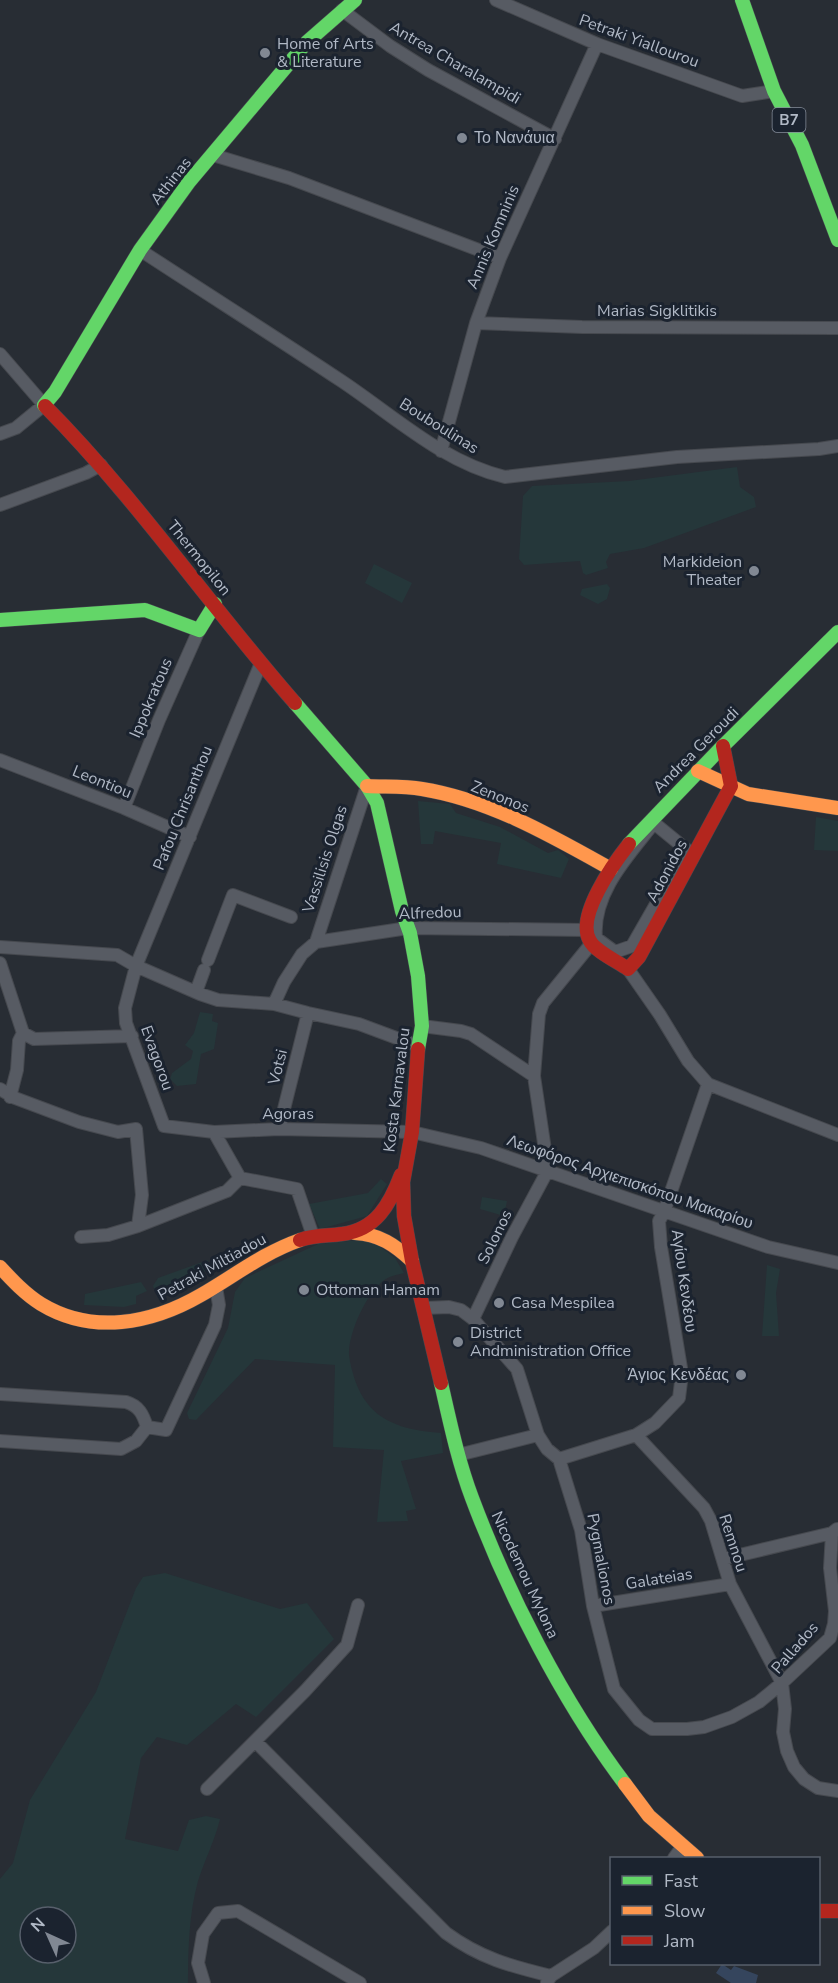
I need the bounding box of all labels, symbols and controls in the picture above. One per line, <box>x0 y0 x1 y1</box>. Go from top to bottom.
street label: Petraki Yiallourou <box>576 9 702 73</box>
street label: Antrea Charalampidi <box>385 16 525 110</box>
place label: Home of Arts & Literature <box>277 33 374 73</box>
marker: Home of Arts & Literature <box>258 46 272 60</box>
road number: B7 <box>772 108 806 132</box>
place label: Το Νανάυια <box>474 127 555 149</box>
marker: Το Νανάυια <box>455 131 469 145</box>
street label: Athinas <box>145 153 197 209</box>
street label: Annis Komninis <box>461 182 525 292</box>
street label: Marias Sigklitikis <box>597 300 717 322</box>
street label: Bouboulinas <box>395 393 483 459</box>
street label: Thermopilon <box>162 516 236 600</box>
place label: Markideion Theater <box>663 551 742 591</box>
marker: Markideion Theater <box>747 564 761 578</box>
street label: Ippokratous <box>124 655 178 741</box>
street label: Andrea Geroudi <box>648 702 744 798</box>
street label: Pafou Chrisanthou <box>148 742 218 874</box>
street label: Leontiou <box>69 760 135 804</box>
street label: Zenonos <box>467 775 533 819</box>
street label: Vassilisis Olgas <box>297 802 353 917</box>
street label: Adonidos <box>641 836 693 906</box>
street label: Alfredou <box>398 901 462 925</box>
street label: Evagorou <box>135 1023 179 1093</box>
street label: Kosta Karnavalou <box>378 1026 416 1154</box>
street label: Votsi <box>263 1047 293 1088</box>
street label: Agoras <box>262 1103 314 1125</box>
street label: Λεωφόρος Αρχιεπισκόπου Μακαρίου <box>504 1129 756 1235</box>
street label: Solonos <box>472 1206 518 1268</box>
street label: Petraki Miltiadou <box>154 1228 270 1306</box>
street label: Αγίου Κενδέου <box>666 1228 702 1334</box>
place label: Ottoman Hamam <box>316 1279 440 1301</box>
marker: Ottoman Hamam <box>297 1283 311 1297</box>
place label: Casa Mespilea <box>511 1292 615 1314</box>
marker: Casa Mespilea <box>492 1296 506 1310</box>
place label: District Andministration Office <box>470 1322 631 1362</box>
marker: District Andministration Office <box>451 1335 465 1349</box>
place label: Άγιος Κενδέας <box>628 1364 729 1386</box>
marker: Άγιος Κενδέας <box>734 1368 748 1382</box>
street label: Nicodemou Mylona <box>486 1508 564 1642</box>
street label: Pygmalionos <box>581 1511 621 1607</box>
street label: Remnou <box>713 1511 753 1575</box>
street label: Galateias <box>624 1563 694 1595</box>
street label: Pallados <box>766 1617 824 1679</box>
legend <box>610 1857 820 1965</box>
text: Fast <box>664 1869 699 1893</box>
text: Slow <box>664 1899 705 1923</box>
north arrow <box>18 1905 78 1965</box>
text: N <box>26 1913 50 1937</box>
text: Jam <box>663 1929 695 1953</box>

